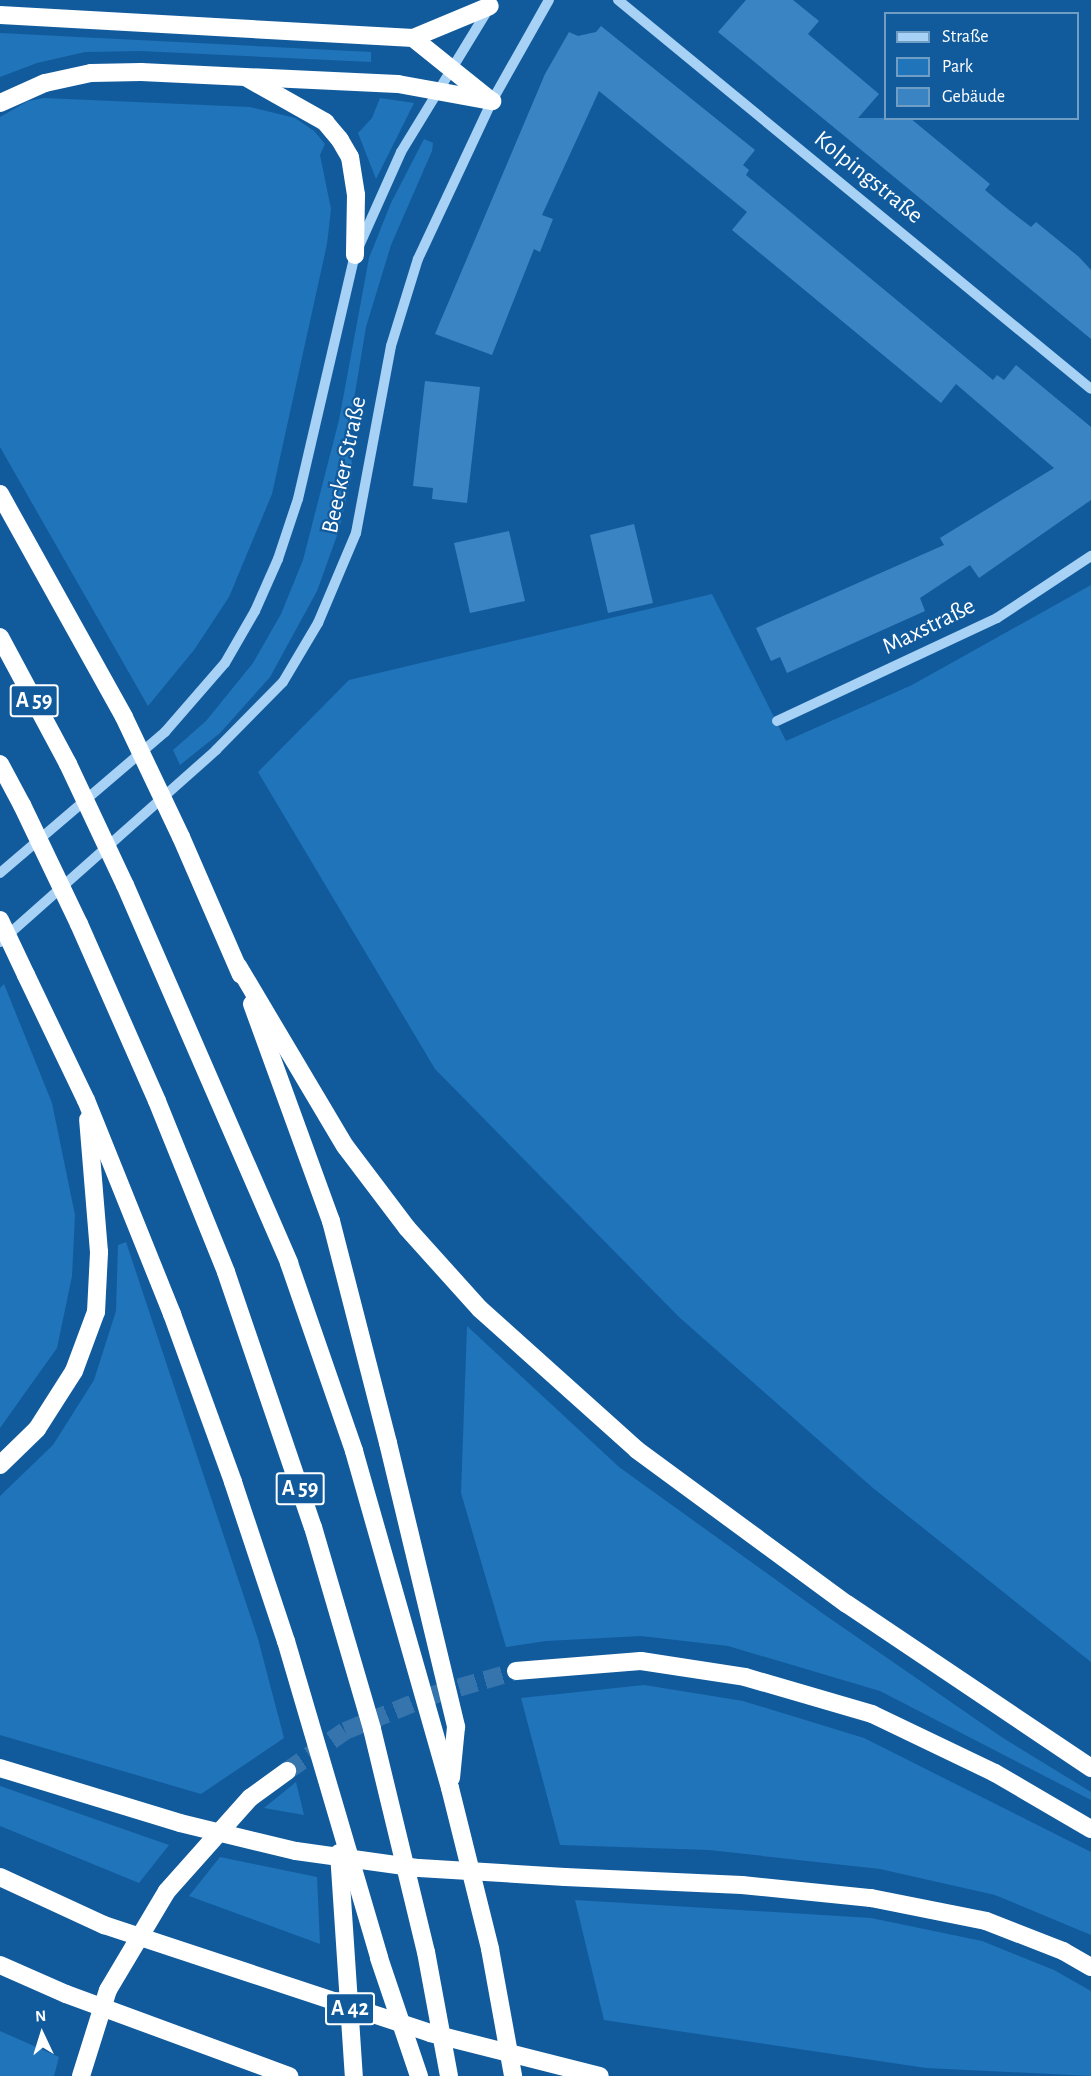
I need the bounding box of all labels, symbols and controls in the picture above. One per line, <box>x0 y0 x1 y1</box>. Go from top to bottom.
legend <box>884 12 1079 120</box>
text: Straße <box>942 28 988 46</box>
text: Park <box>942 58 973 76</box>
text: Gebäude <box>942 88 1005 106</box>
street label: Kolpingstraße <box>808 125 928 231</box>
street label: Beecker Straße <box>316 394 374 536</box>
street label: Maxstraße <box>878 592 980 662</box>
road number: A 59 <box>9 682 60 720</box>
road number: A 59 <box>274 1470 326 1508</box>
road number: A 42 <box>324 1990 376 2028</box>
north arrow <box>12 2004 72 2064</box>
text: N <box>35 2008 47 2024</box>

